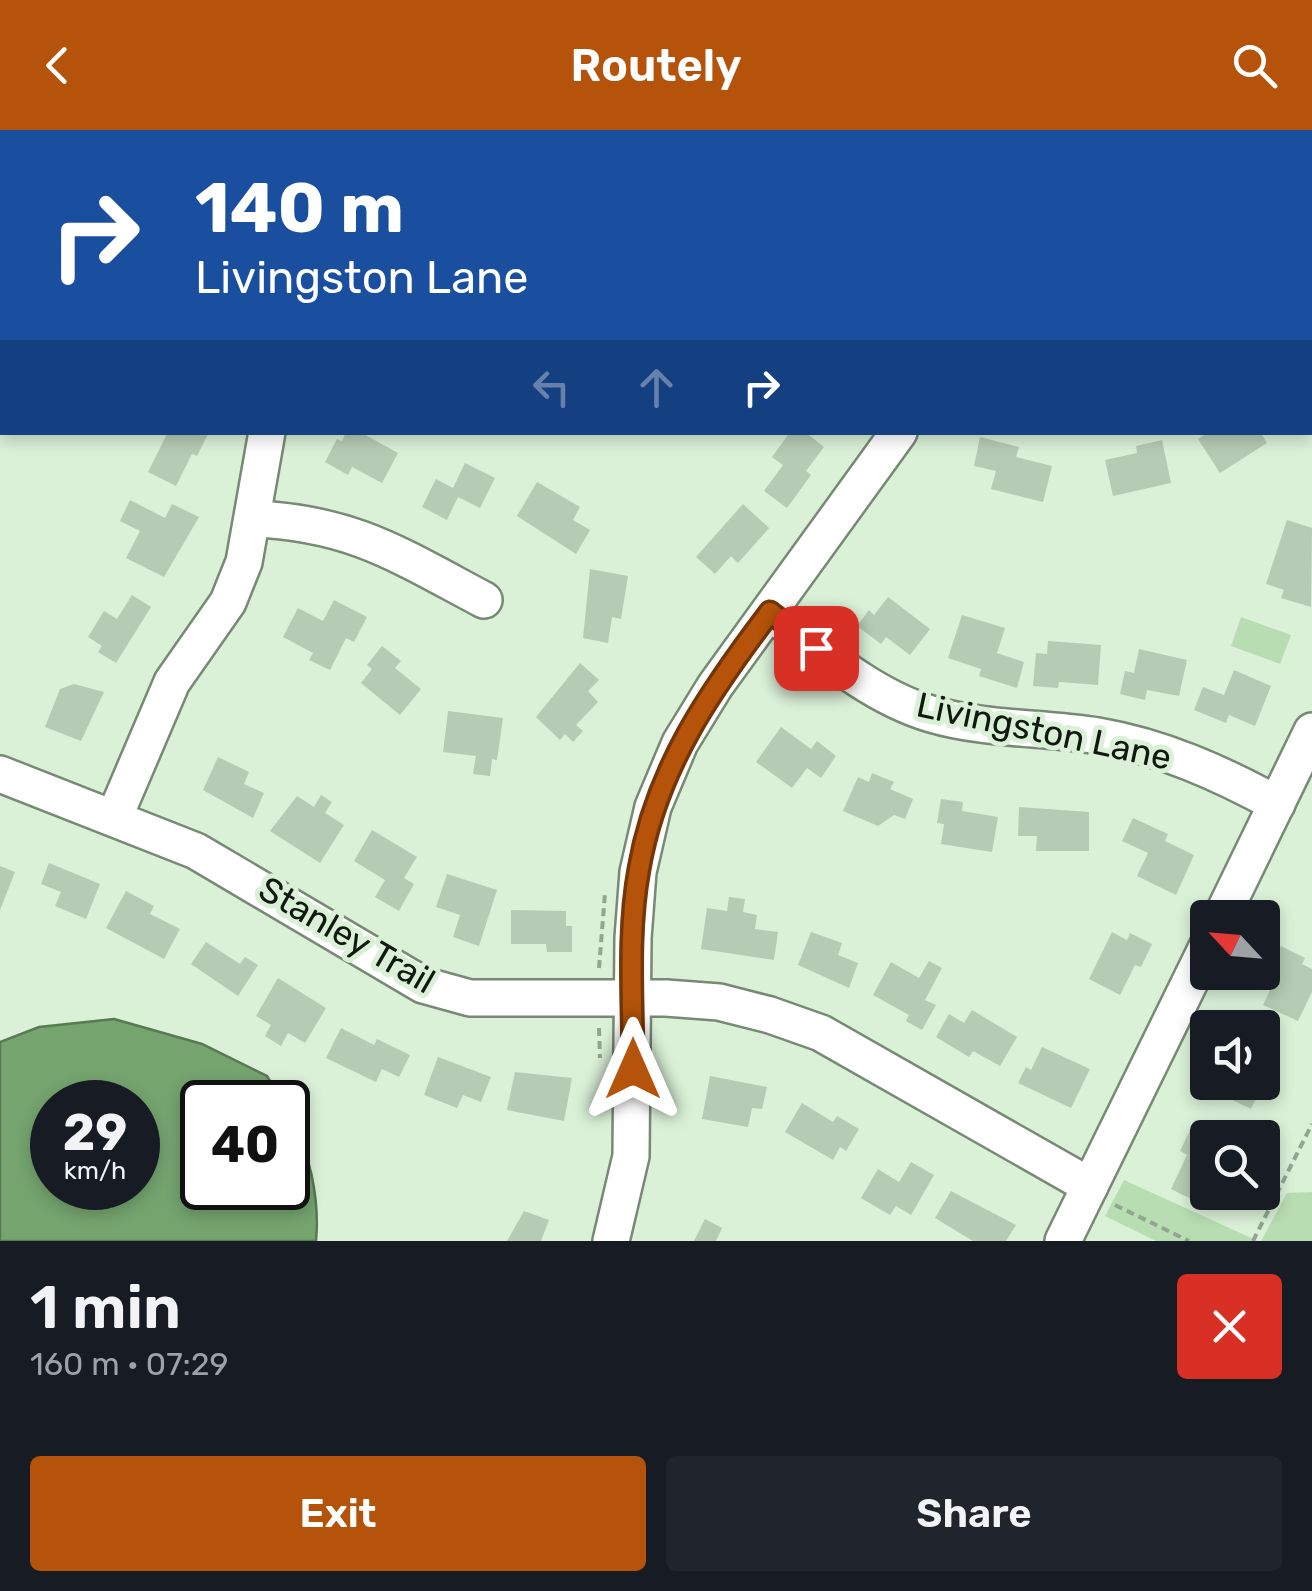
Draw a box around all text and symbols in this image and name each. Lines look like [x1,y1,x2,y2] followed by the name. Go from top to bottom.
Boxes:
[30,38,85,93] icon: back
[1227,38,1282,93] icon: search
[570,39,742,92] text: Routely
[195,167,404,250] text: 140 m
[30,170,160,300] icon: right
[195,251,528,304] text: Livingston Lane
[524,360,579,415] icon: left
[629,360,684,415] icon: ahead
[734,360,789,415] icon: right
[774,606,859,691] pin
[789,621,844,676] icon: arrive
[913,683,1175,779] street label: Livingston Lane
[252,868,442,1002] street label: Stanley Trail
[1190,900,1280,990] north arrow
[1190,900,1280,1210] map controls
[1190,1010,1280,1100] button: sound
[581,1017,685,1121] position arrow
[180,1080,310,1210] speed limit sign: 40
[63,1103,127,1163] text: 29
[1190,1120,1280,1210] button: search
[64,1156,126,1185] text: km/h
[30,1272,181,1343] text: 1 min
[1177,1274,1282,1379] button: close
[30,1345,229,1383] text: 160 m · 07:29
[30,1456,646,1571] button: Exit
[666,1456,1282,1571] button: Share

